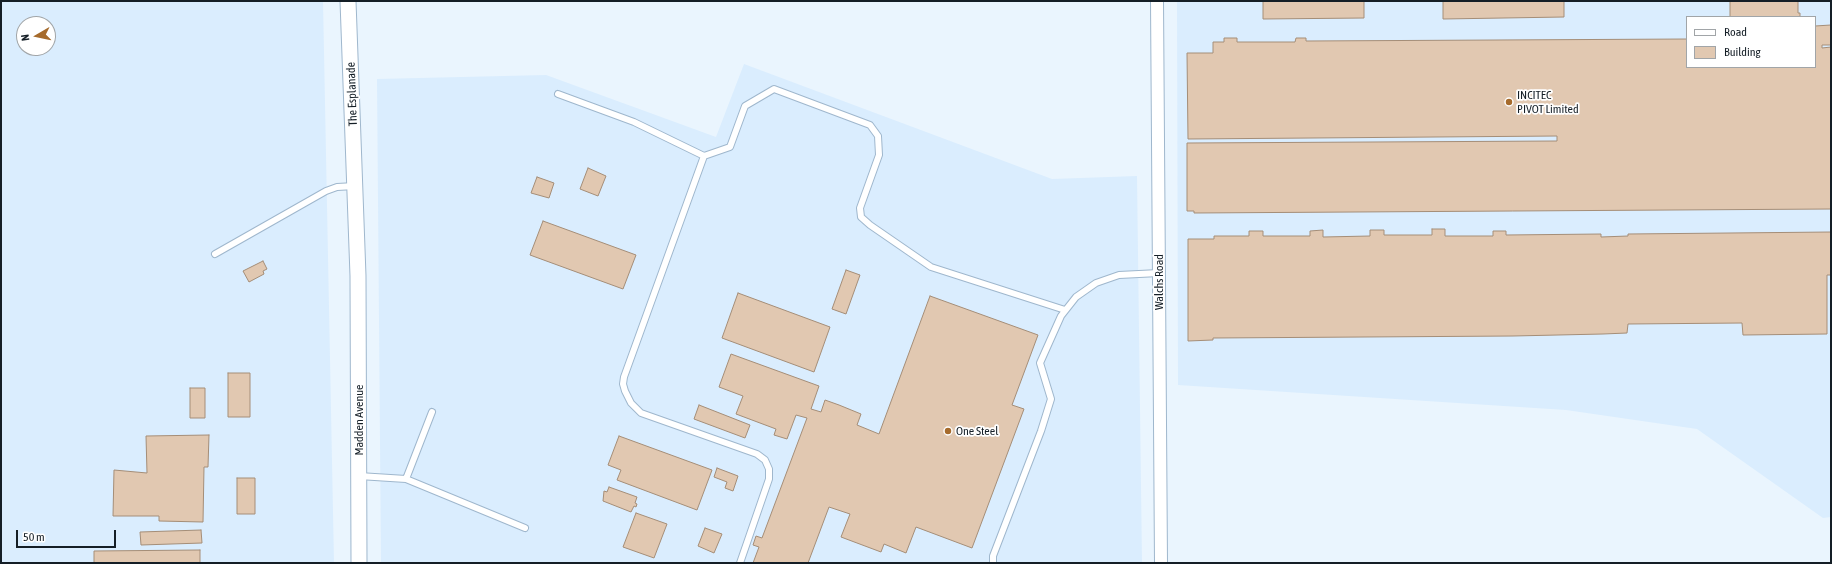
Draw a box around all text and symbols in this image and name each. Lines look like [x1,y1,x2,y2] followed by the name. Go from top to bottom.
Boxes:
[16,16,56,56] north arrow
[1686,16,1816,68] legend
[1724,25,1747,39] text: Road
[19,34,32,42] text: N
[1724,45,1761,59] text: Building
[344,62,360,126] street label: The Esplanade
[1517,88,1579,116] place label: INCITEC PIVOT Limited
[1504,97,1514,107] marker: INCITEC PIVOT Limited
[1152,254,1166,310] street label: Walchs Road
[352,384,366,456] street label: Madden Avenue
[956,424,998,438] place label: One Steel
[943,426,953,436] marker: One Steel
[18,522,118,548] scale bar
[23,530,45,544] text: 50 m

